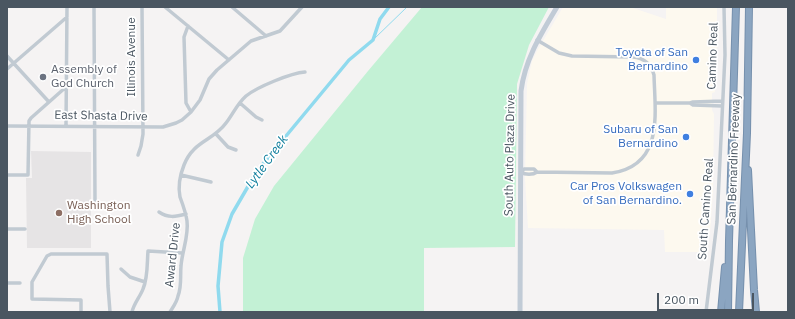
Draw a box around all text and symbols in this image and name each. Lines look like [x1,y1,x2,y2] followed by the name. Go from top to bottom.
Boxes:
[125,17,139,97] street label: Illinois Avenue
[705,22,721,90] street label: Camino Real
[616,46,688,74] place label: Toyota of San Bernardino
[691,55,701,65] marker: Toyota of San Bernardino
[51,63,117,91] place label: Assembly of God Church
[38,72,48,82] marker: Assembly of God Church
[725,93,743,225] street label: San Bernardino Freeway
[502,94,518,216] street label: South Auto Plaza Drive
[54,108,148,124] street label: East Shasta Drive
[603,123,678,151] place label: Subaru of San Bernardino
[242,132,292,192] water label: Lytle Creek
[681,132,691,142] marker: Subaru of San Bernardino
[695,158,717,260] street label: South Camino Real
[570,180,682,208] place label: Car Pros Volkswagen of San Bernardino.
[685,189,695,199] marker: Car Pros Volkswagen of San Bernardino.
[67,199,131,227] place label: Washington High School
[54,208,64,218] marker: Washington High School
[162,222,184,288] street label: Award Drive
[659,285,756,311] scale bar
[664,292,699,307] text: 200 m

